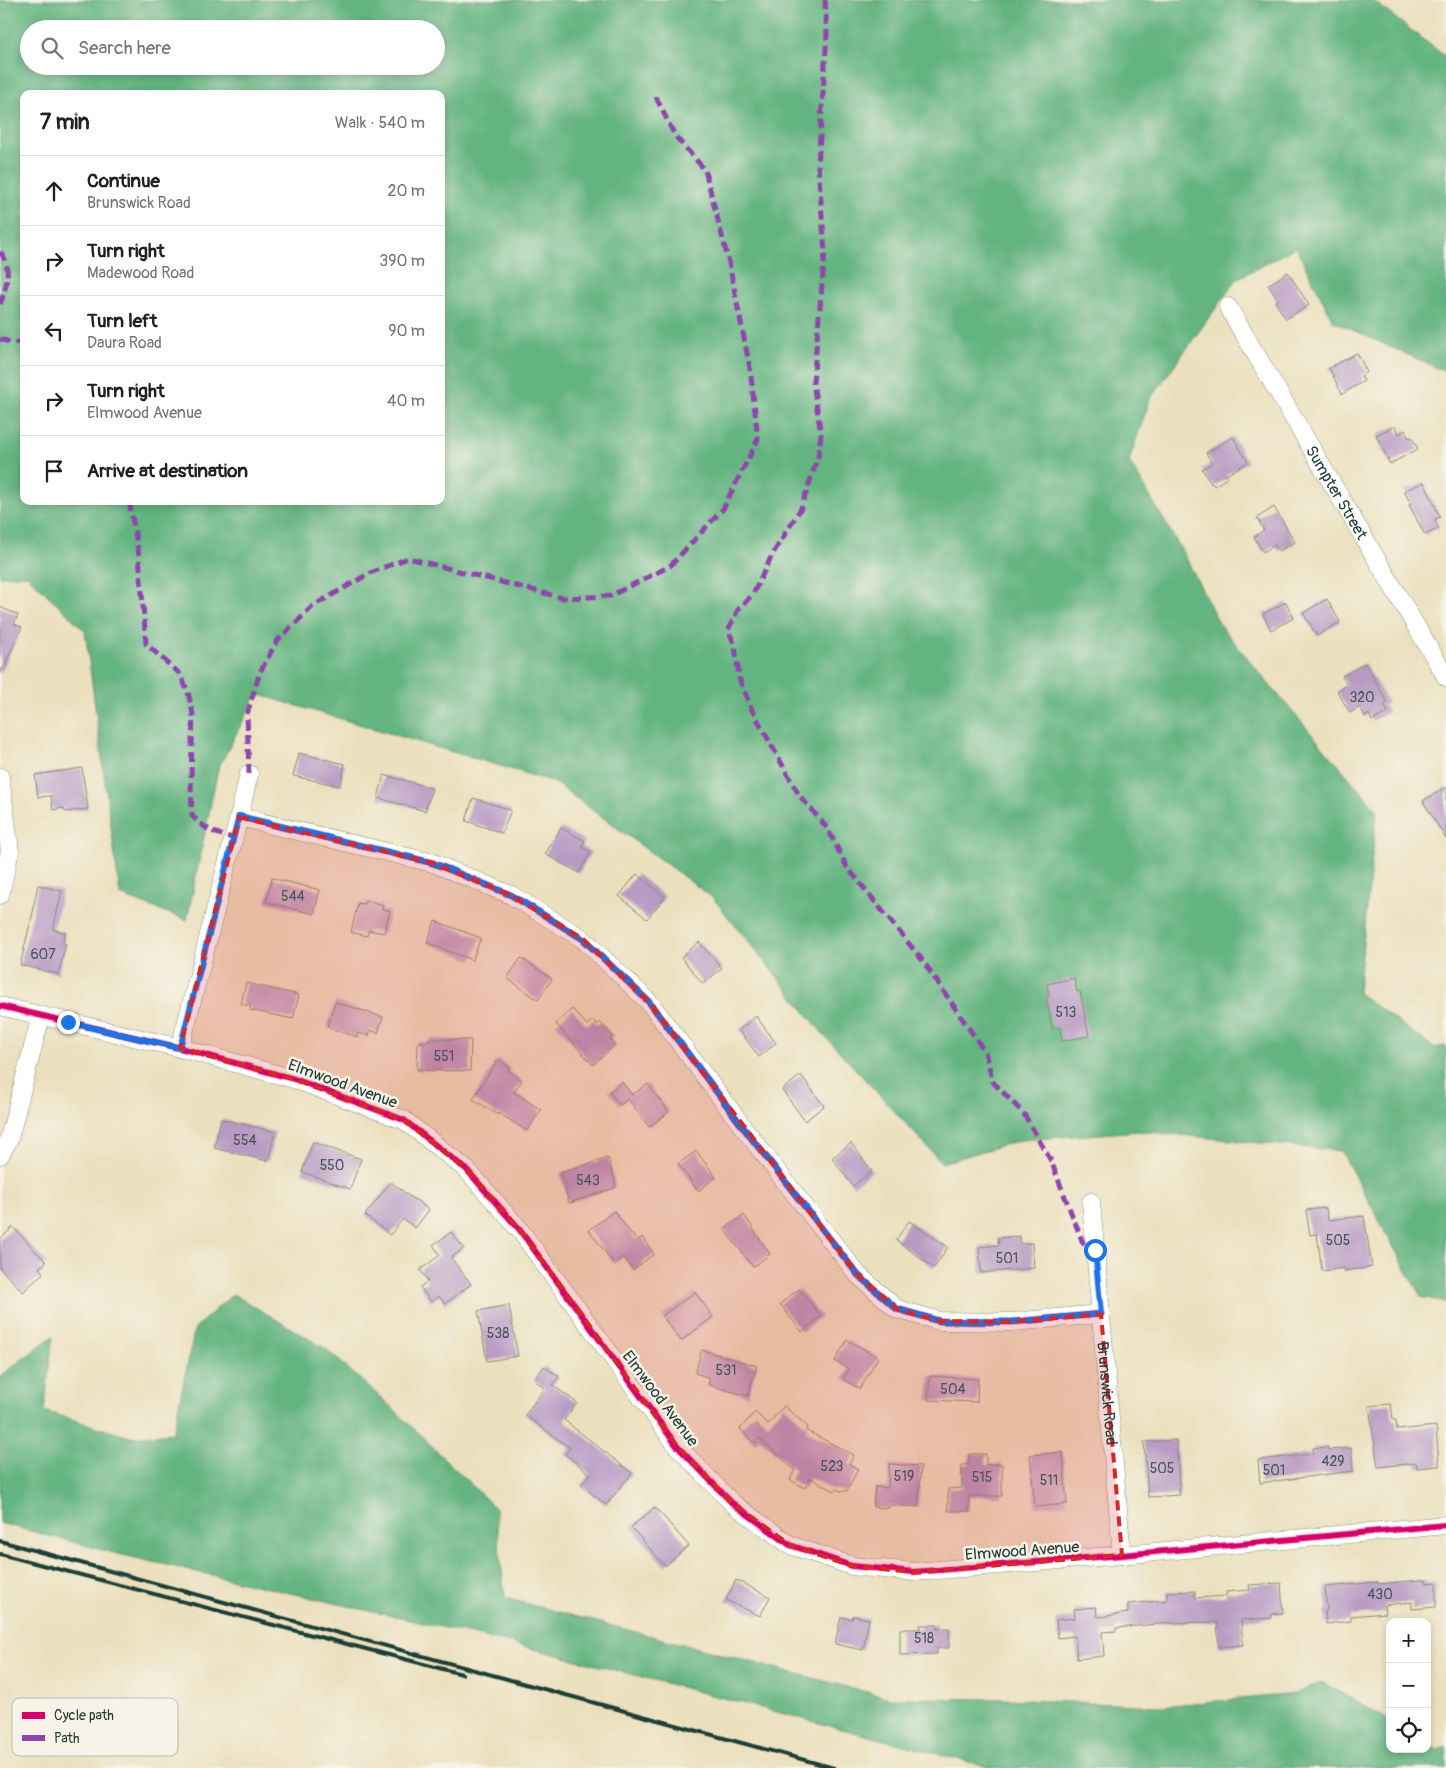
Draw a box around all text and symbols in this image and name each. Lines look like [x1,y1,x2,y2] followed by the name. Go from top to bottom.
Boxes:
[20,20,445,75] search box
[38,34,66,62] icon: search
[78,36,171,60] text: Search here
[40,109,90,136] text: 7 min
[335,113,425,133] text: Walk · 540 m
[87,169,160,193] text: Continue
[40,177,68,205] icon: ahead
[387,181,425,201] text: 20 m
[87,193,191,213] text: Brunswick Road
[87,239,165,263] text: Turn right
[40,247,68,275] icon: right
[379,251,425,271] text: 390 m
[87,263,194,283] text: Madewood Road
[87,309,157,333] text: Turn left
[40,317,68,345] icon: left
[388,321,425,341] text: 90 m
[87,333,162,353] text: Daura Road
[87,379,165,403] text: Turn right
[40,387,68,415] icon: right
[387,391,425,411] text: 40 m
[87,403,202,423] text: Elmwood Avenue
[1301,442,1372,544] street label: Sumpter Street
[40,457,68,485] icon: arrive
[87,459,248,483] text: Arrive at destination
[1349,689,1375,706] house number: 320
[281,888,305,905] house number: 544
[30,946,56,963] house number: 607
[1056,1004,1077,1021] house number: 513
[57,1011,80,1034] route end
[434,1048,454,1065] house number: 551
[285,1055,400,1113] street label: Elmwood Avenue
[233,1132,257,1149] house number: 554
[320,1157,344,1174] house number: 550
[576,1172,600,1189] house number: 543
[1326,1232,1350,1249] house number: 505
[1084,1239,1107,1262] route start
[996,1250,1018,1267] house number: 501
[487,1325,509,1342] house number: 538
[1092,1341,1121,1446] street label: Brunswick Road
[618,1347,703,1451] street label: Elmwood Avenue
[716,1362,736,1379] house number: 531
[940,1381,966,1398] house number: 504
[1321,1453,1345,1470] house number: 429
[821,1458,844,1475] house number: 523
[1150,1460,1174,1477] house number: 505
[1263,1462,1285,1479] house number: 501
[894,1468,914,1485] house number: 519
[972,1469,992,1486] house number: 515
[1040,1472,1058,1489] house number: 511
[964,1537,1080,1565] street label: Elmwood Avenue
[1367,1586,1393,1603] house number: 430
[1386,1618,1431,1753] map controls
[1386,1618,1431,1663] button: +
[914,1630,934,1647] house number: 518
[1386,1663,1431,1708] button: −
[12,1698,178,1756] legend
[54,1707,114,1724] text: Cycle path
[1386,1708,1431,1753] button: locate
[54,1730,79,1747] text: Path

